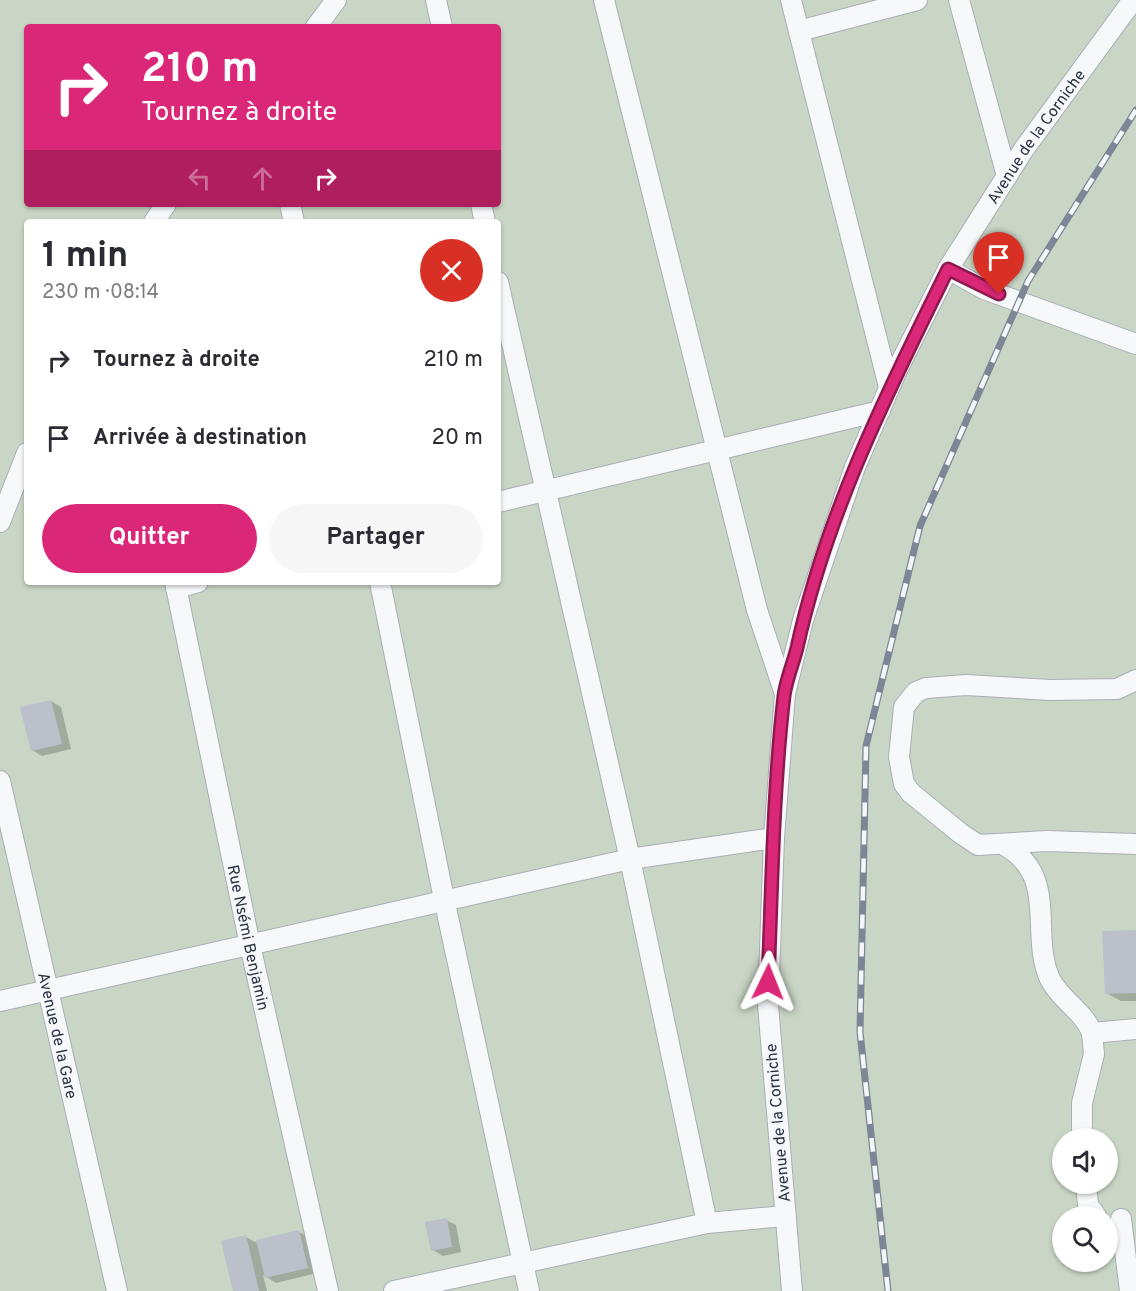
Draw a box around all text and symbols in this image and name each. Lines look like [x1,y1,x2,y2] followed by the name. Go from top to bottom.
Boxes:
[141,44,258,97] text: 210 m
[42,48,120,126] icon: right
[984,66,1091,209] street label: Avenue de la Corniche
[141,96,337,130] text: Tournez à droite
[183,162,216,195] icon: left
[246,162,279,195] icon: ahead
[309,162,342,195] icon: right
[973,232,1024,294] pin
[42,234,128,280] text: 1 min
[420,239,483,302] button: close
[982,241,1015,274] icon: arrive
[42,280,159,306] text: 230 m · 08:14
[42,344,75,377] icon: right
[93,347,260,374] text: Tournez à droite
[423,347,483,374] text: 210 m
[42,422,75,455] icon: arrive
[93,425,307,452] text: Arrivée à destination
[432,425,483,452] text: 20 m
[42,504,257,573] button: Quitter
[269,504,483,573] button: Partager
[222,863,272,1013] street label: Rue Nsémi Benjamin
[736,950,800,1014] position arrow
[32,971,81,1101] street label: Avenue de la Gare
[762,1043,796,1203] street label: Avenue de la Corniche
[1052,1128,1118,1272] map controls
[1052,1128,1118,1194] button: sound
[1052,1206,1118,1272] button: search

